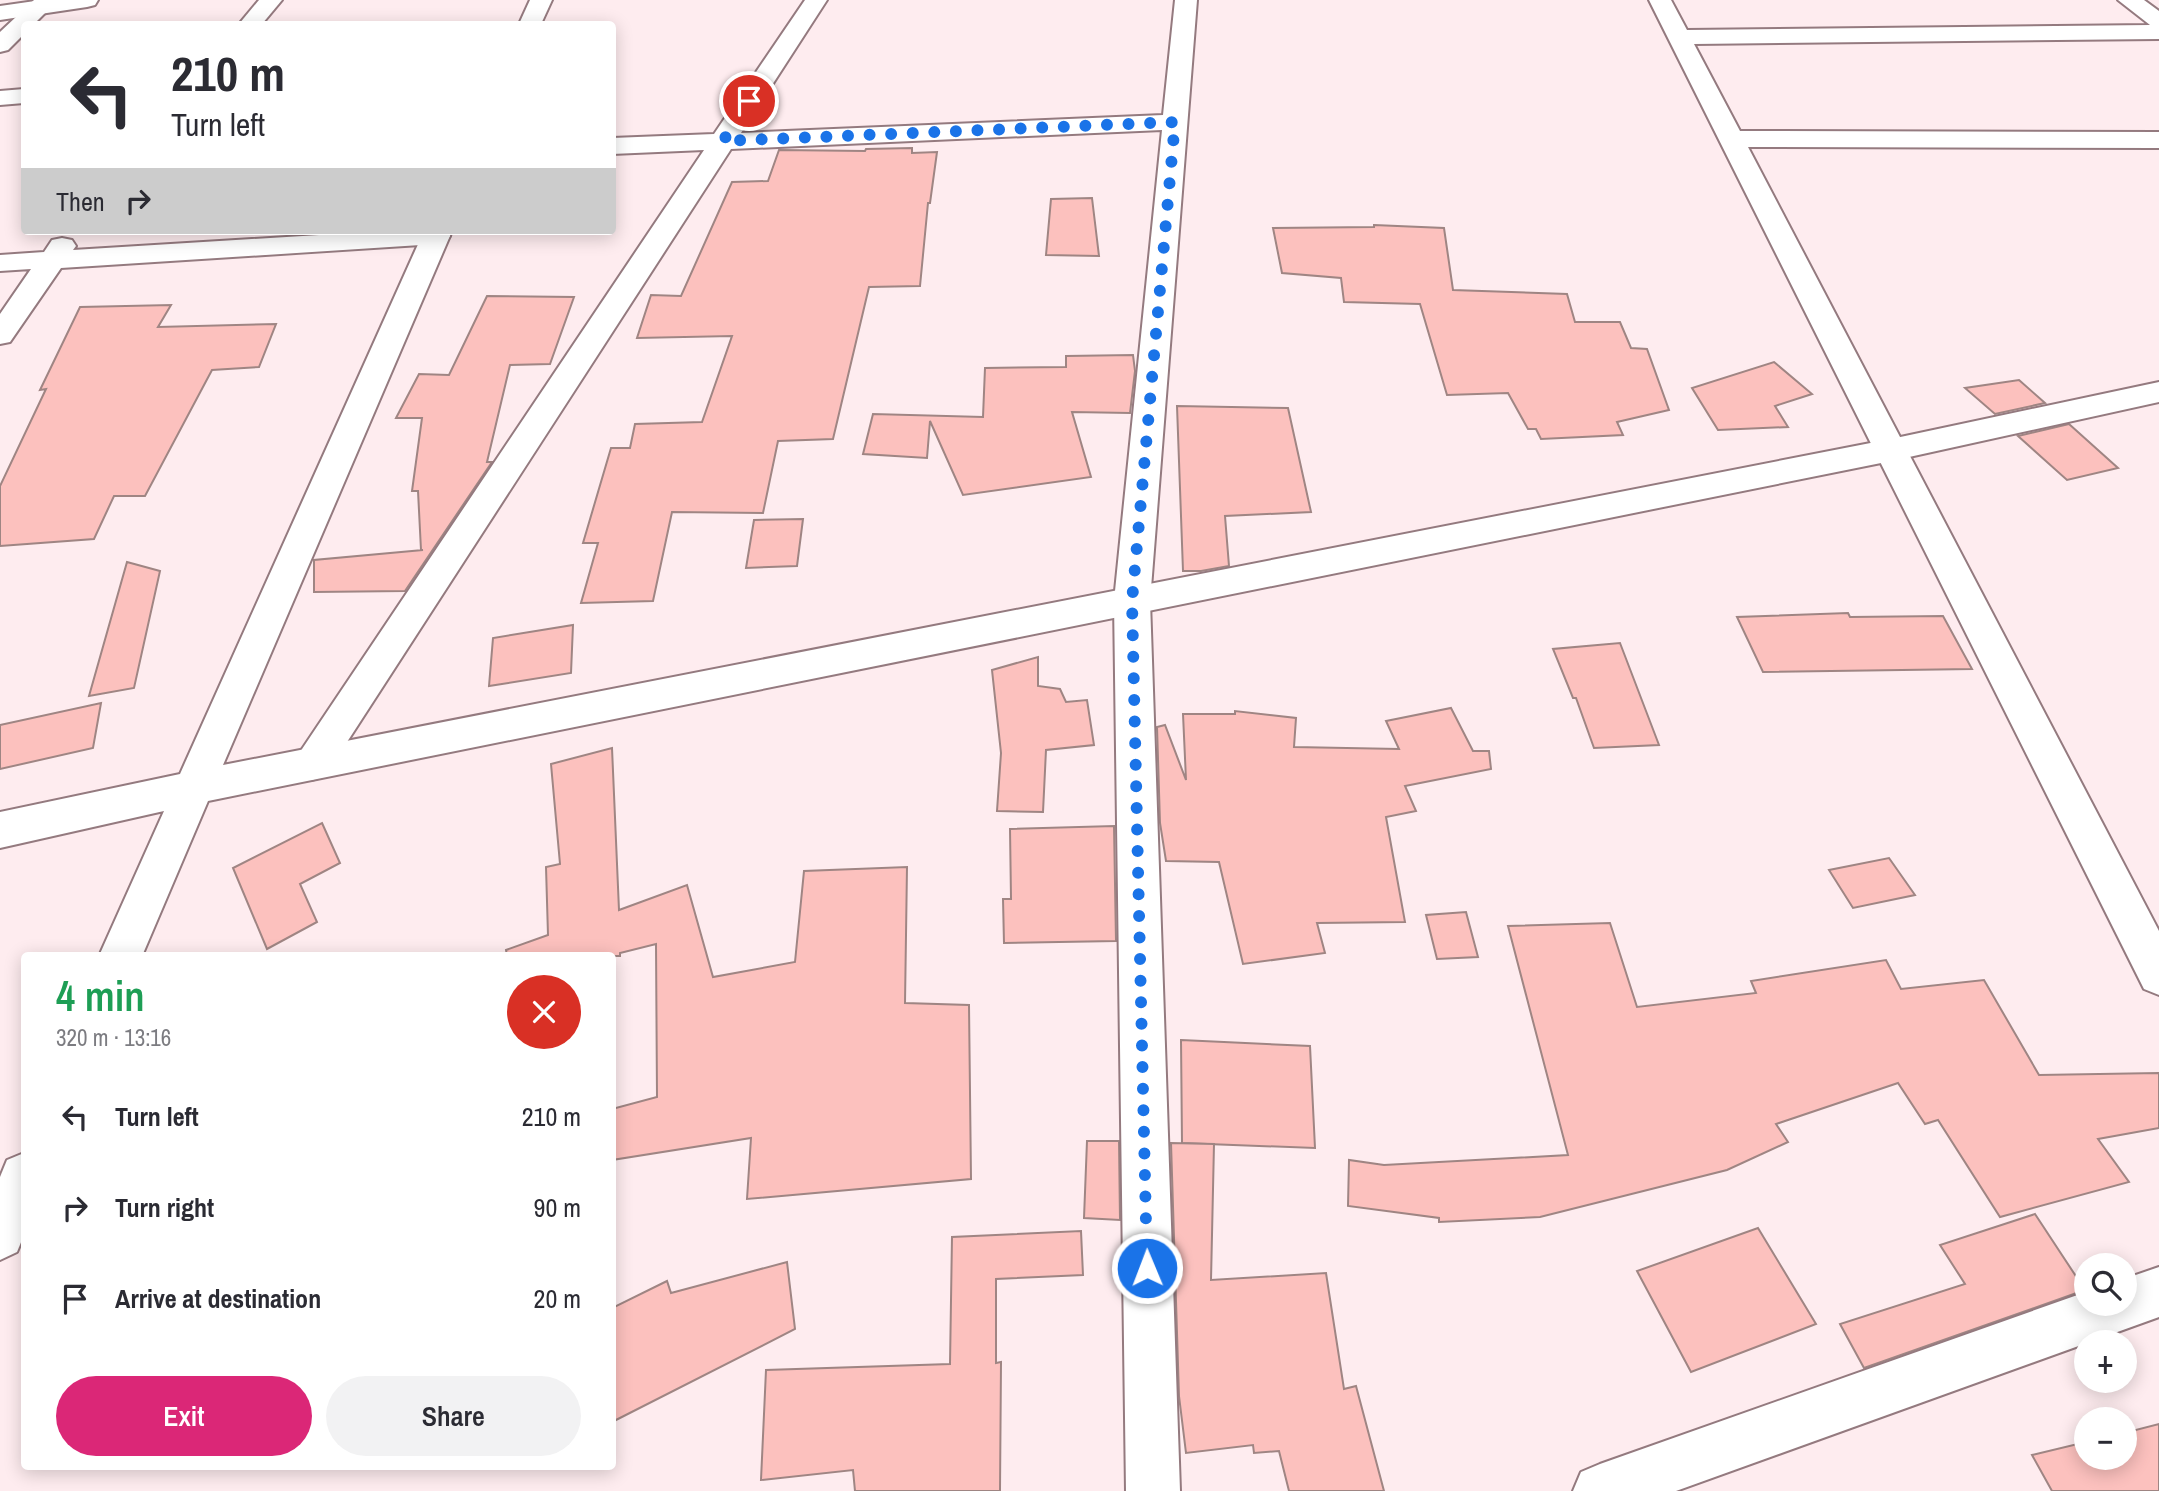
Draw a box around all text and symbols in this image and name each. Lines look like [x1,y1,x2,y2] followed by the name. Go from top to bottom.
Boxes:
[171,40,285,106] text: 210 m
[56,49,147,140] icon: left
[719,71,779,131] pin
[730,82,768,120] icon: arrive
[171,103,265,146] text: Turn left
[119,182,157,220] icon: right
[56,184,105,219] text: Then
[56,968,145,1024] text: 4 min
[507,975,581,1049] button: close
[56,1022,171,1053] text: 320 m · 13:16
[56,1098,94,1136] icon: left
[115,1099,199,1134] text: Turn left
[522,1099,581,1134] text: 210 m
[56,1189,94,1227] icon: right
[115,1190,214,1225] text: Turn right
[534,1190,581,1225] text: 90 m
[1110,1231,1184,1305] position arrow
[2074,1253,2137,1470] map controls
[2074,1253,2137,1316] button: search
[56,1280,94,1318] icon: arrive
[115,1281,321,1316] text: Arrive at destination
[534,1281,581,1316] text: 20 m
[2074,1330,2137,1393] button: +
[56,1376,312,1456] button: Exit
[326,1376,581,1456] button: Share
[2074,1407,2137,1470] button: −

